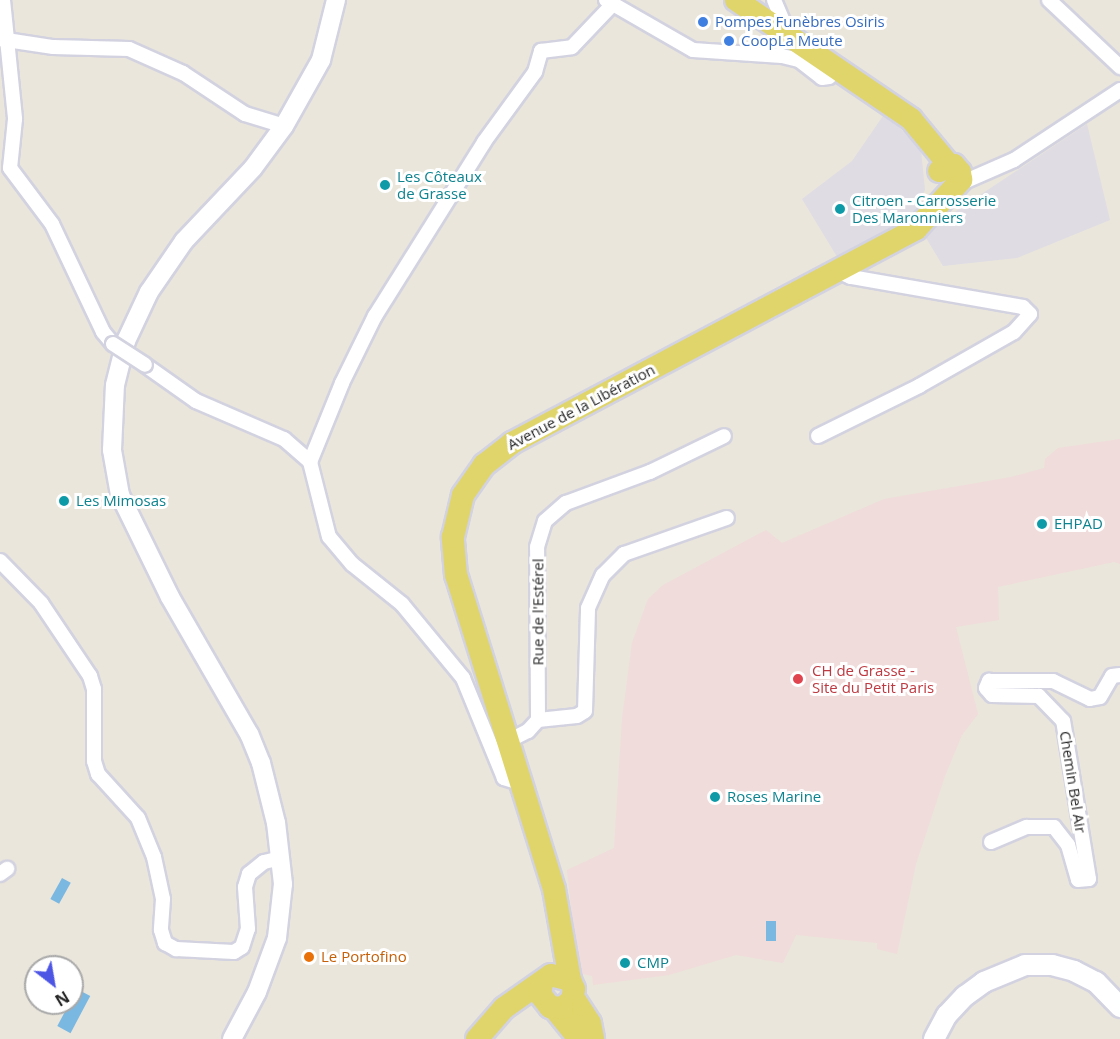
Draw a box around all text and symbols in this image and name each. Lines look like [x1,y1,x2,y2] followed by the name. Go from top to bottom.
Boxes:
[715,13,885,31] place label: Pompes Funèbres Osiris
[696,15,710,29] marker: Pompes Funèbres Osiris
[741,32,843,50] place label: CoopLa Meute
[722,34,736,48] marker: CoopLa Meute
[397,167,482,202] place label: Les Côteaux de Grasse
[378,178,392,192] marker: Les Côteaux de Grasse
[852,191,996,226] place label: Citroen - Carrosserie Des Maronniers
[833,202,847,216] marker: Citroen - Carrosserie Des Maronniers
[504,360,658,454] street label: Avenue de la Libération
[76,492,166,510] place label: Les Mimosas
[57,494,71,508] marker: Les Mimosas
[1054,515,1103,533] place label: EHPAD
[1035,517,1049,531] marker: EHPAD
[529,559,547,665] street label: Rue de l'Estérel
[812,661,934,696] place label: CH de Grasse - Site du Petit Paris
[789,670,807,688] marker: CH de Grasse - Site du Petit Paris
[1056,730,1090,834] street label: Chemin Bel Air
[727,788,821,806] place label: Roses Marine
[708,790,722,804] marker: Roses Marine
[321,948,407,966] place label: Le Portofino
[302,950,316,964] marker: Le Portofino
[637,954,669,972] place label: CMP
[24,955,84,1015] north arrow
[618,956,632,970] marker: CMP
[51,986,73,1011] text: N

